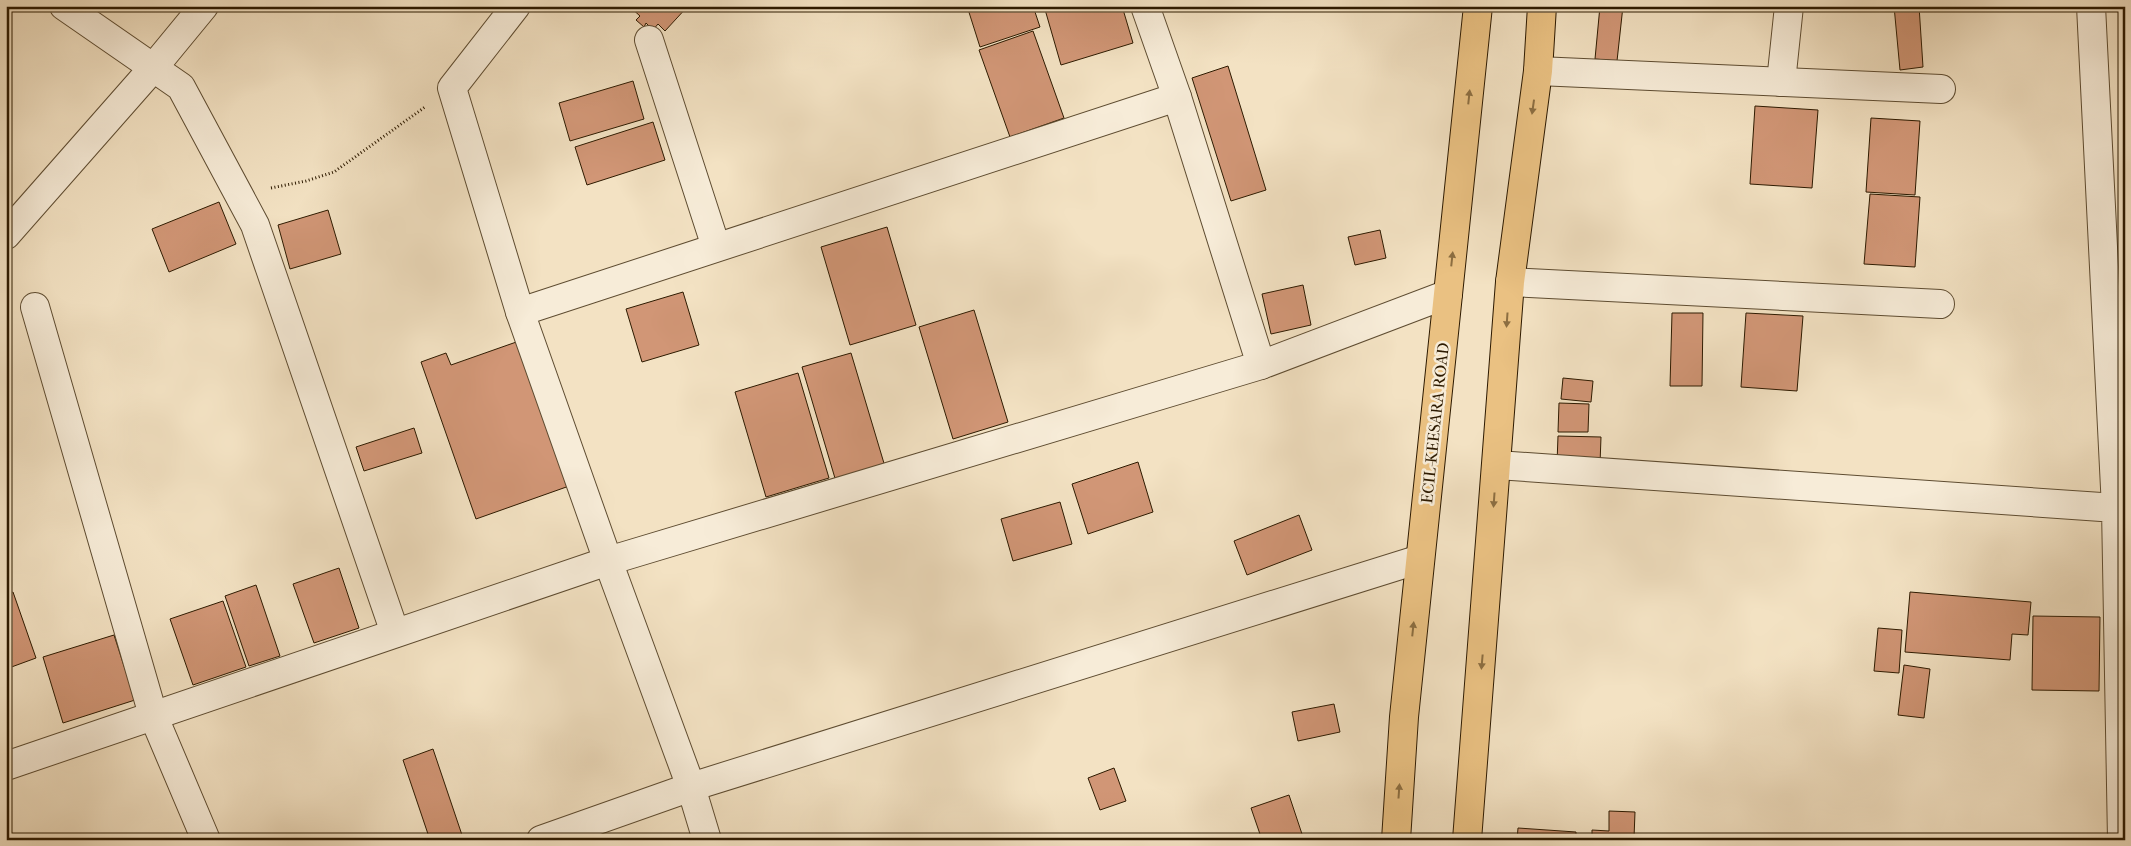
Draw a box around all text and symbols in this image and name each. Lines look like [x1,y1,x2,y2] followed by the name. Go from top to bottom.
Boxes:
[1465,89,1473,105] one-way arrow
[1529,99,1537,115] one-way arrow
[1448,250,1456,266] one-way arrow
[1503,313,1511,329] one-way arrow
[1417,342,1453,504] street label: ECIL-KEESARA ROAD
[1490,492,1498,508] one-way arrow
[1409,621,1417,637] one-way arrow
[1478,654,1486,670] one-way arrow
[1396,783,1404,799] one-way arrow

